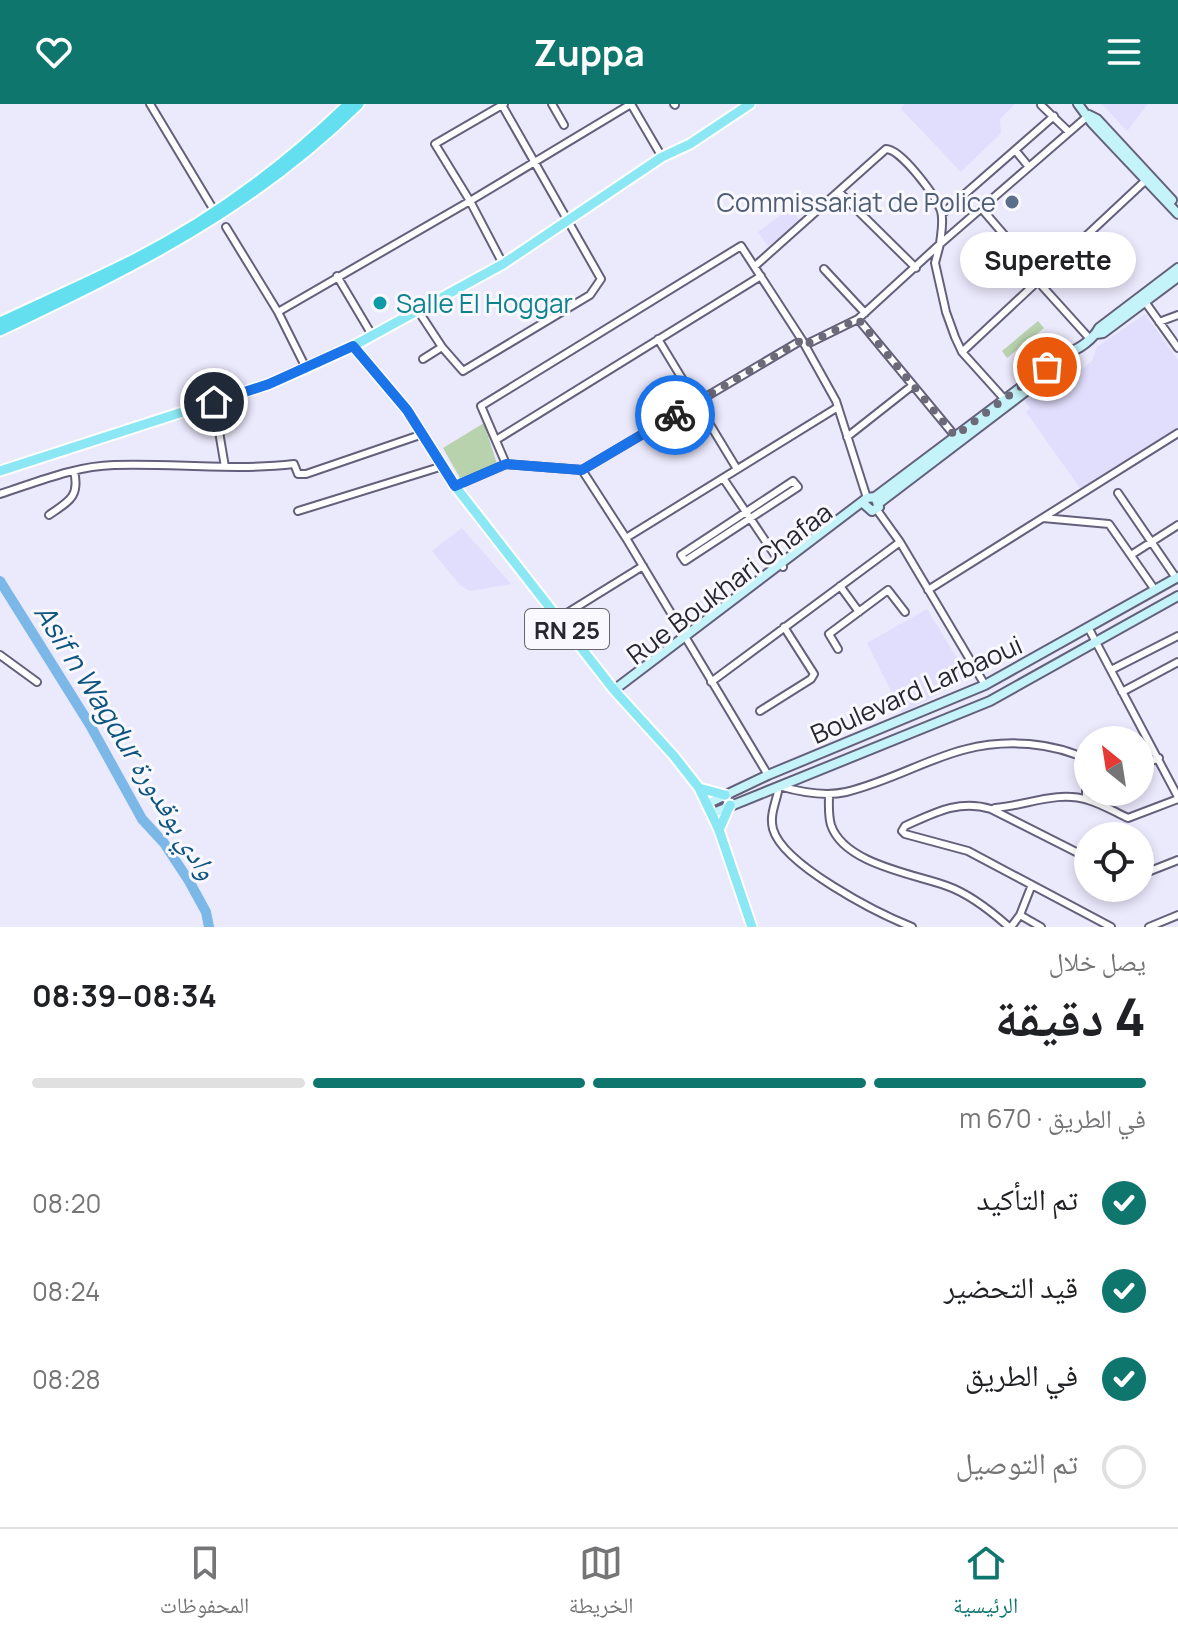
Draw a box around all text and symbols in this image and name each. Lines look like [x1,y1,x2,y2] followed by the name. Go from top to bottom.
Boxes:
[533,28,645,77] text: Zuppa
[32,30,76,74] icon: heart
[1102,30,1146,74] icon: menu
[716,184,996,220] place label: Commissariat de Police
[1003,193,1021,211] marker: Commissariat de Police
[959,231,1135,287] callout: Superette
[984,242,1112,278] text: Superette
[396,285,573,321] place label: Salle El Hoggar
[371,294,389,312] marker: Salle El Hoggar
[1013,333,1081,401] pin
[1025,345,1069,389] icon: bag
[180,368,248,436] pin
[635,375,715,455] courier
[192,380,236,424] icon: home
[653,393,697,437] icon: bike
[619,494,839,672] street label: Rue Boukhari Chafaa
[22,596,227,889] water label: Asif n Wagdur وادي بوقدورة
[525,609,609,649] road number: RN 25
[805,626,1027,752] street label: Boulevard Larbaoui
[1074,726,1154,806] north arrow
[1074,726,1154,902] map controls
[1074,822,1154,902] button: locate
[1048,943,1146,979] text: يصل خلال
[32,975,217,1016] text: 08:34–08:39
[995,981,1146,1052] text: 4 دقيقة
[959,1100,1146,1136] text: في الطريق · 670 m
[977,1178,1078,1219] text: تم التأكيد
[1102,1181,1146,1225] icon: check
[32,1185,101,1221] text: 08:20
[944,1266,1078,1307] text: قيد التحضير
[1102,1269,1146,1313] icon: check
[32,1273,100,1309] text: 08:24
[965,1354,1078,1395] text: في الطريق
[1102,1357,1146,1401] icon: check
[32,1361,101,1397] text: 08:28
[955,1442,1078,1483] text: تم التوصيل
[160,1541,249,1627] tab: المحفوظات
[569,1541,634,1627] tab: الخريطة
[953,1541,1018,1627] tab: الرئيسية

